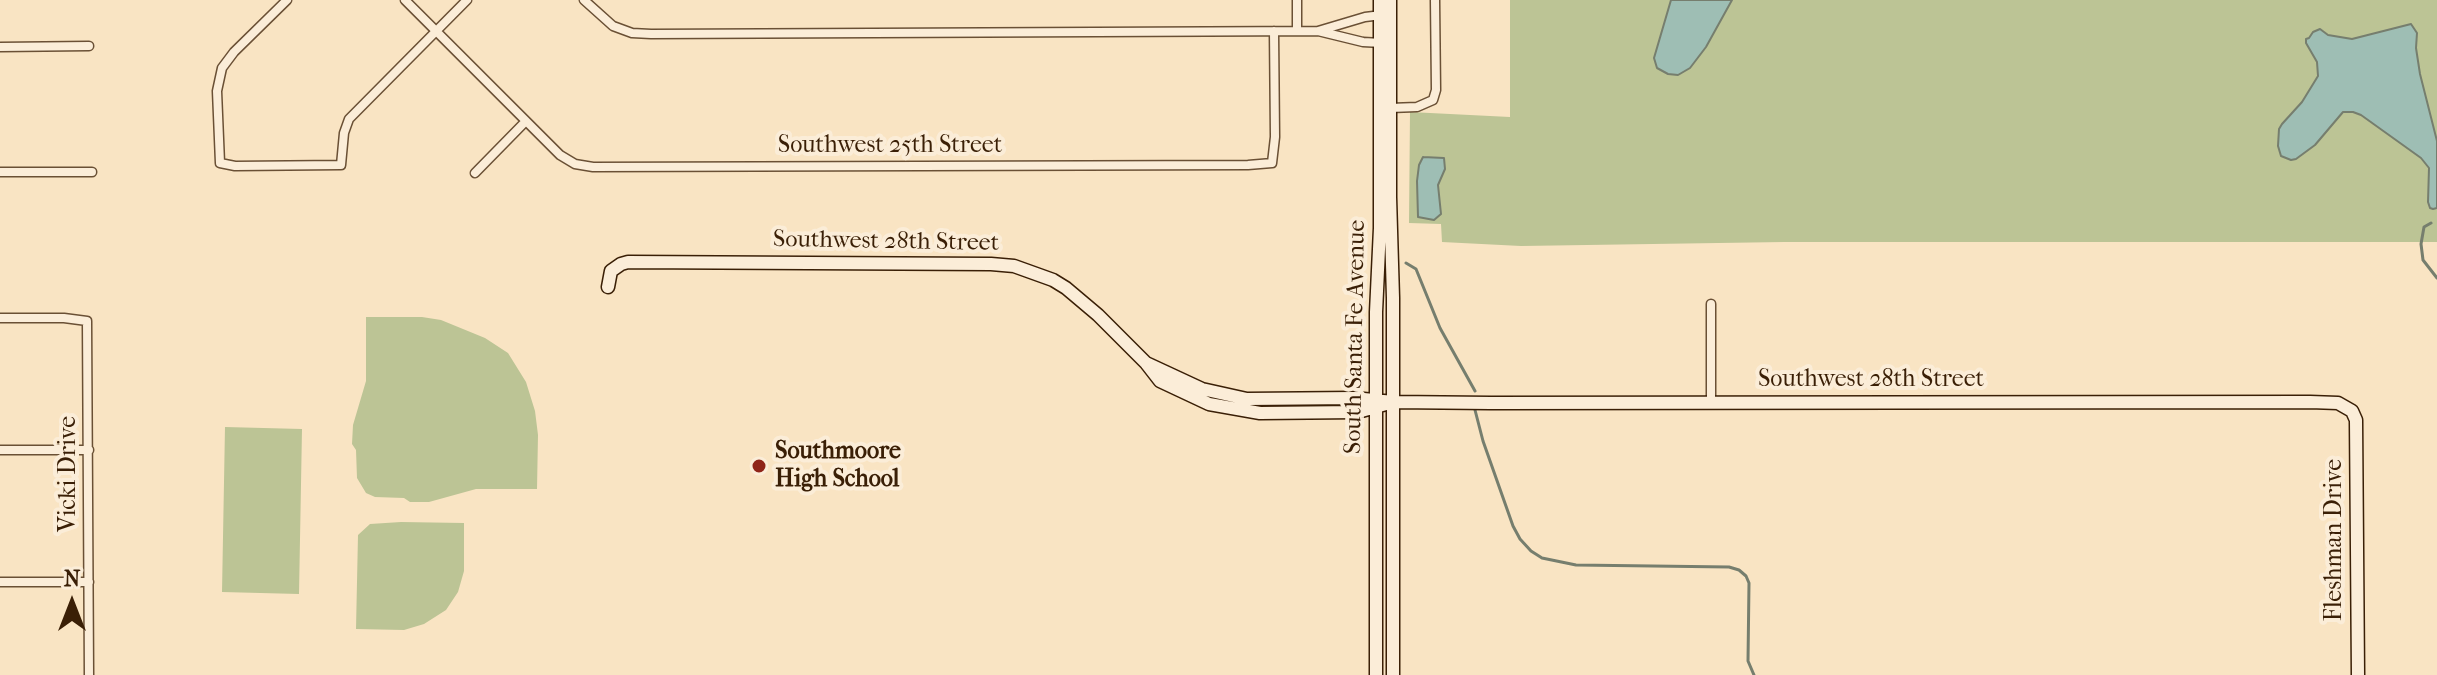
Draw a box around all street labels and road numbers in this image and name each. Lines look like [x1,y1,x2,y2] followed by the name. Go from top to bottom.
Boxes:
[778,132,1002,160] street label: Southwest 25th Street
[1340,220,1372,454] street label: South Santa Fe Avenue
[773,226,999,258] street label: Southwest 28th Street
[1758,366,1984,394] street label: Southwest 28th Street
[55,416,83,532] street label: Vicki Drive
[2321,459,2349,621] street label: Fleshman Drive

